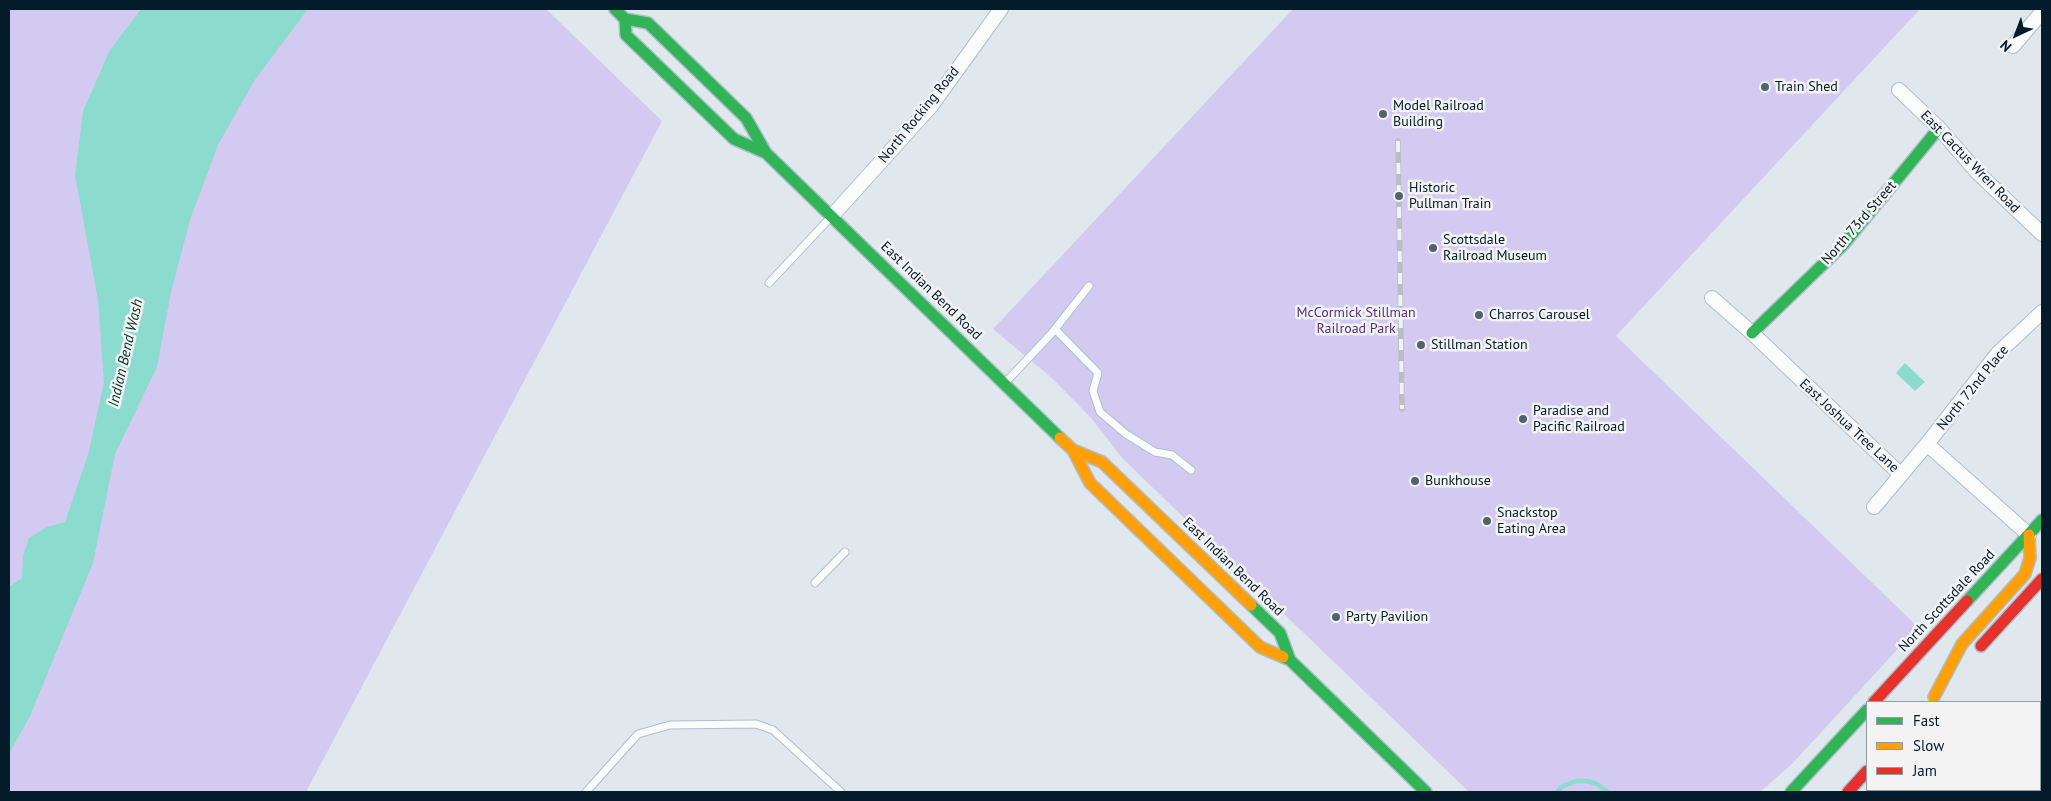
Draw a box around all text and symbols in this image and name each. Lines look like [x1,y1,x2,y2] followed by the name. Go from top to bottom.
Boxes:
[1991,10,2041,60] north arrow
[1996,36,2015,56] text: N
[875,64,963,166] street label: North Rocking Road
[1775,79,1838,95] place label: Train Shed
[1759,81,1771,93] marker: Train Shed
[1393,98,1484,130] place label: Model Railroad Building
[1917,107,2023,217] street label: East Cactus Wren Road
[1377,108,1389,120] marker: Model Railroad Building
[1818,178,1900,268] street label: North 73rd Street
[1409,180,1491,212] place label: Historic Pullman Train
[1393,190,1405,202] marker: Historic Pullman Train
[1443,232,1547,264] place label: Scottsdale Railroad Museum
[877,238,985,344] street label: East Indian Bend Road
[1427,242,1439,254] marker: Scottsdale Railroad Museum
[105,297,147,409] water label: Indian Bend Wash
[1296,305,1416,338] park label: McCormick Stillman Railroad Park
[1489,307,1590,323] place label: Charros Carousel
[1473,309,1485,321] marker: Charros Carousel
[1431,337,1528,353] place label: Stillman Station
[1415,339,1427,351] marker: Stillman Station
[1934,342,2012,434] street label: North 72nd Place
[1796,376,1902,476] street label: East Joshua Tree Lane
[1533,403,1625,436] place label: Paradise and Pacific Railroad
[1517,413,1529,425] marker: Paradise and Pacific Railroad
[1425,473,1491,489] place label: Bunkhouse
[1409,475,1421,487] marker: Bunkhouse
[1497,505,1566,538] place label: Snackstop Eating Area
[1179,514,1287,620] street label: East Indian Bend Road
[1481,515,1493,527] marker: Snackstop Eating Area
[1895,546,1999,656] street label: North Scottsdale Road
[1346,609,1428,625] place label: Party Pavilion
[1330,611,1342,623] marker: Party Pavilion
[1866,701,2041,791] legend
[1913,711,1940,730] text: Fast
[1913,736,1944,755] text: Slow
[1913,761,1937,780] text: Jam

